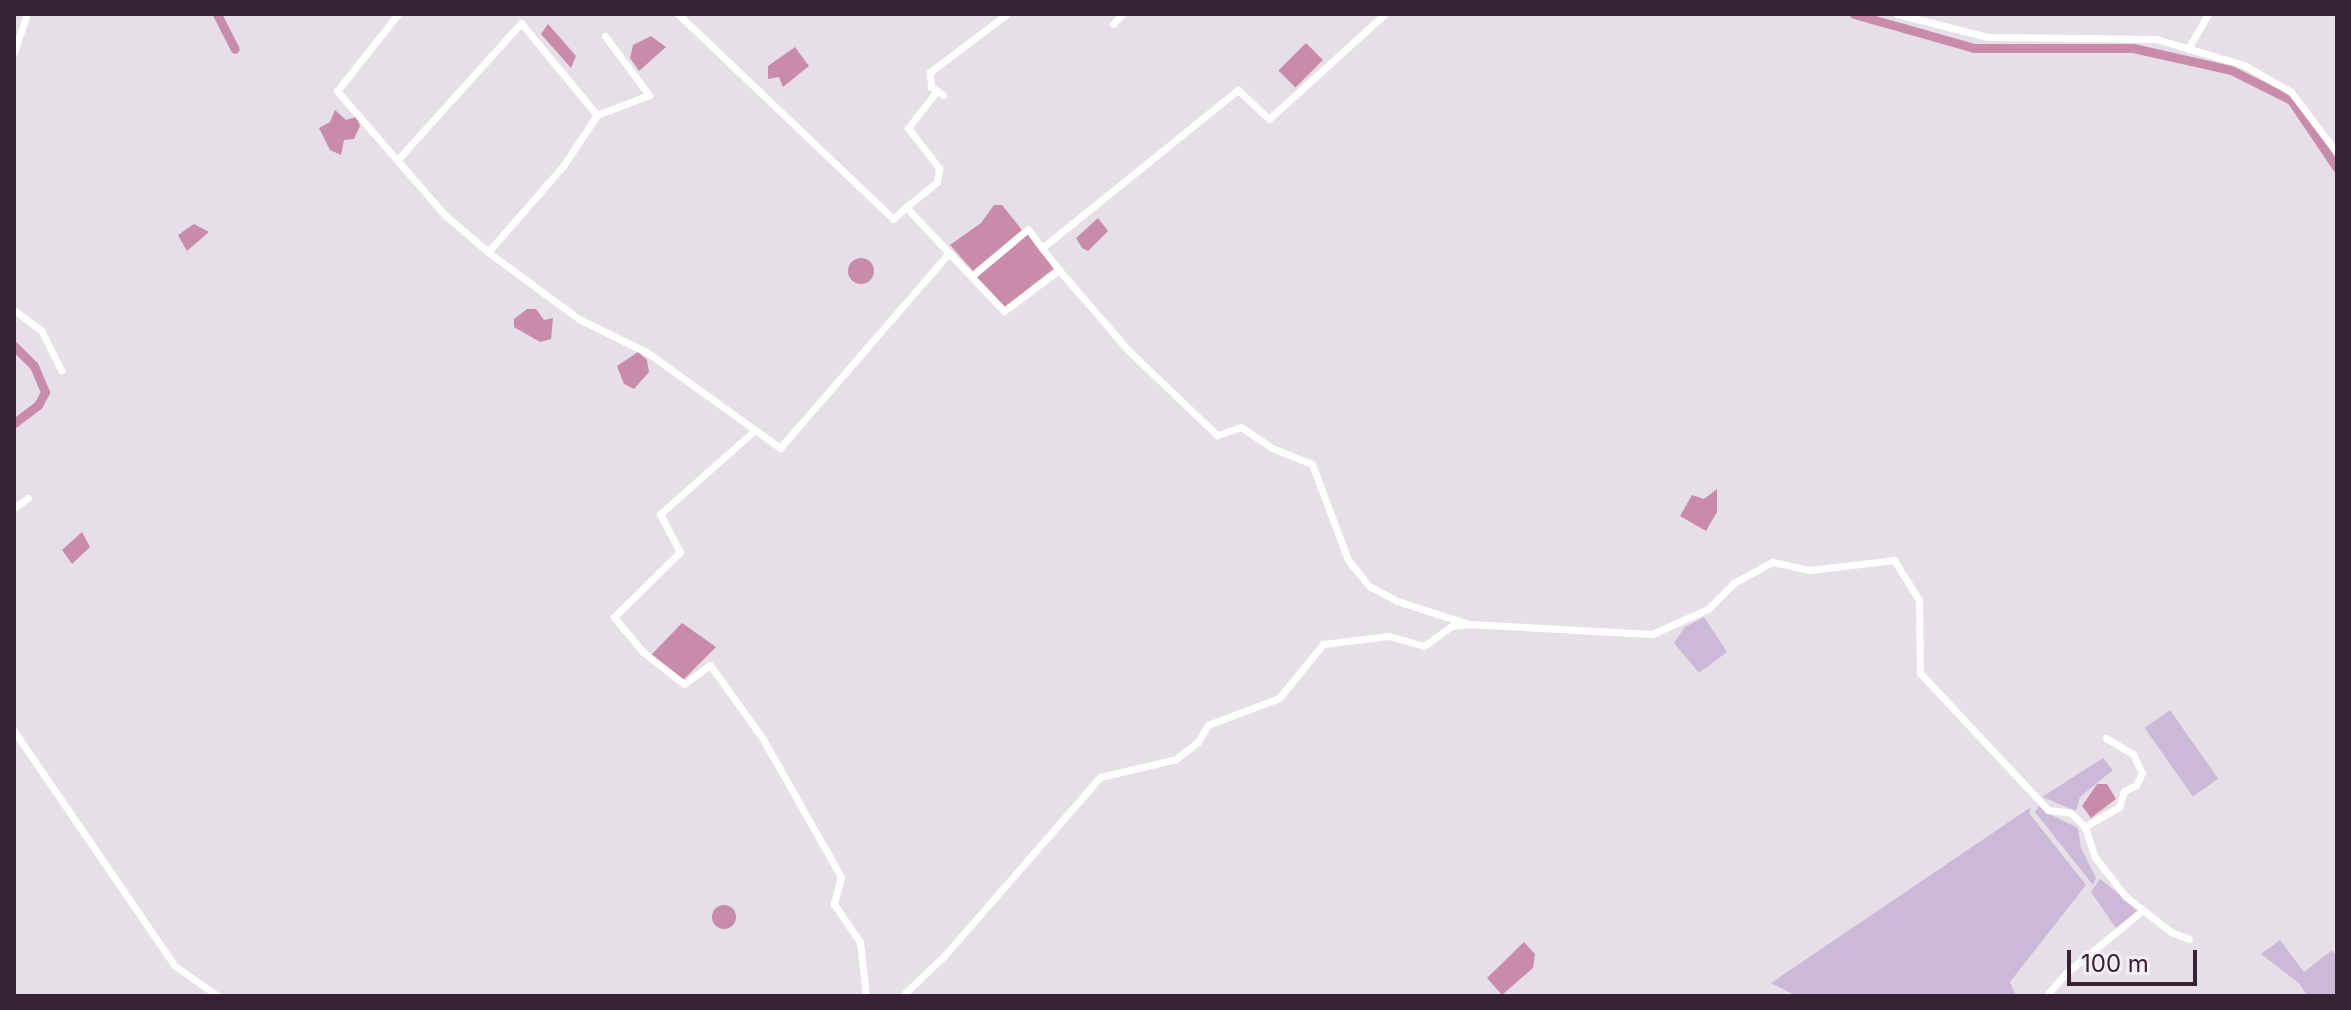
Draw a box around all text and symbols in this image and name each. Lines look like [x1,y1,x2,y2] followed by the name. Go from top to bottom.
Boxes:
[2071,934,2201,984] scale bar
[2081,949,2149,978] text: 100 m

